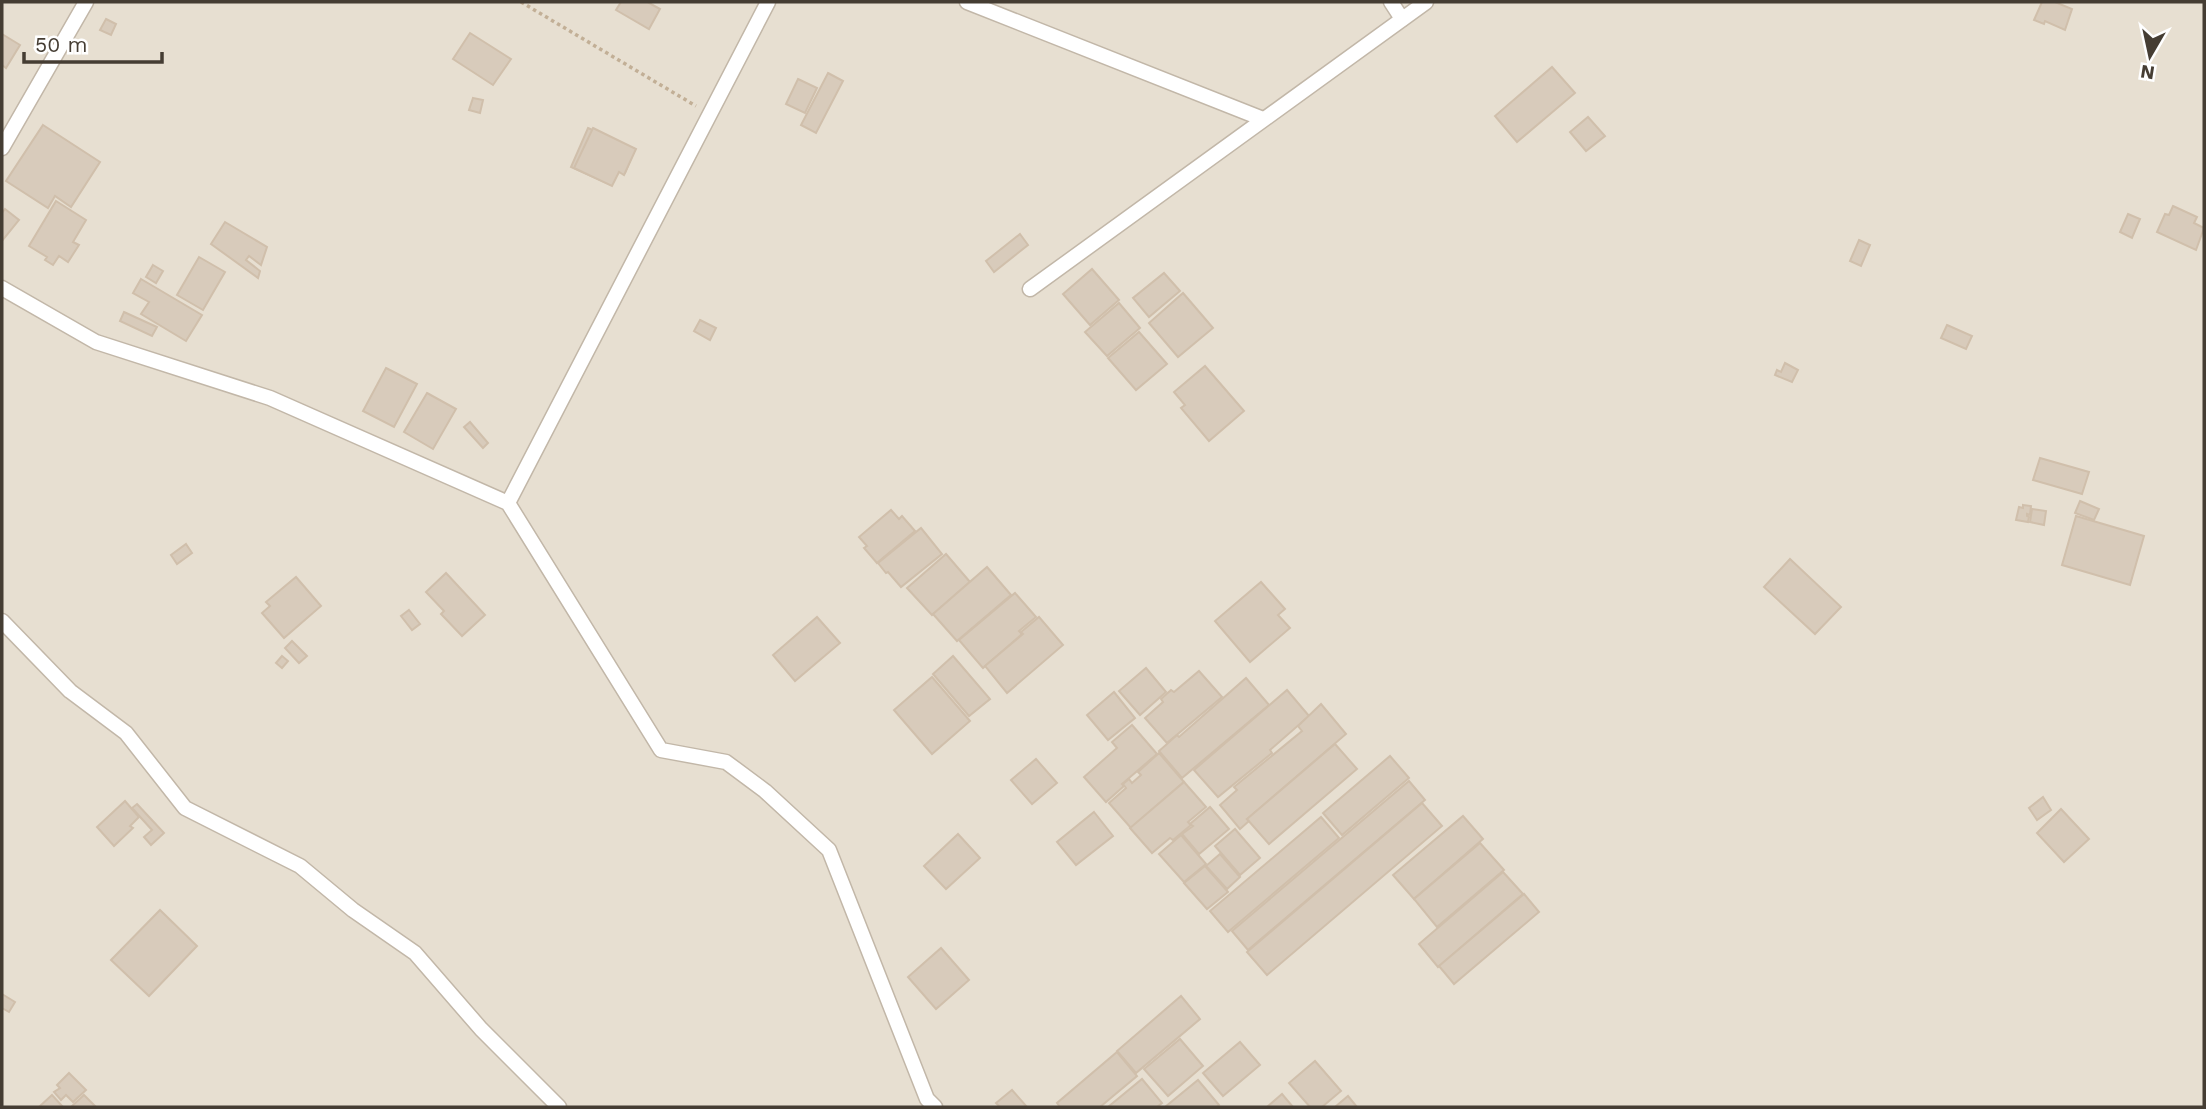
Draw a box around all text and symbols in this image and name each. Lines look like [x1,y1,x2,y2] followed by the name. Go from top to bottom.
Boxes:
[24,21,163,65] scale bar
[2115,21,2185,91] north arrow
[35,32,87,57] text: 50 m
[2139,60,2156,85] text: N

